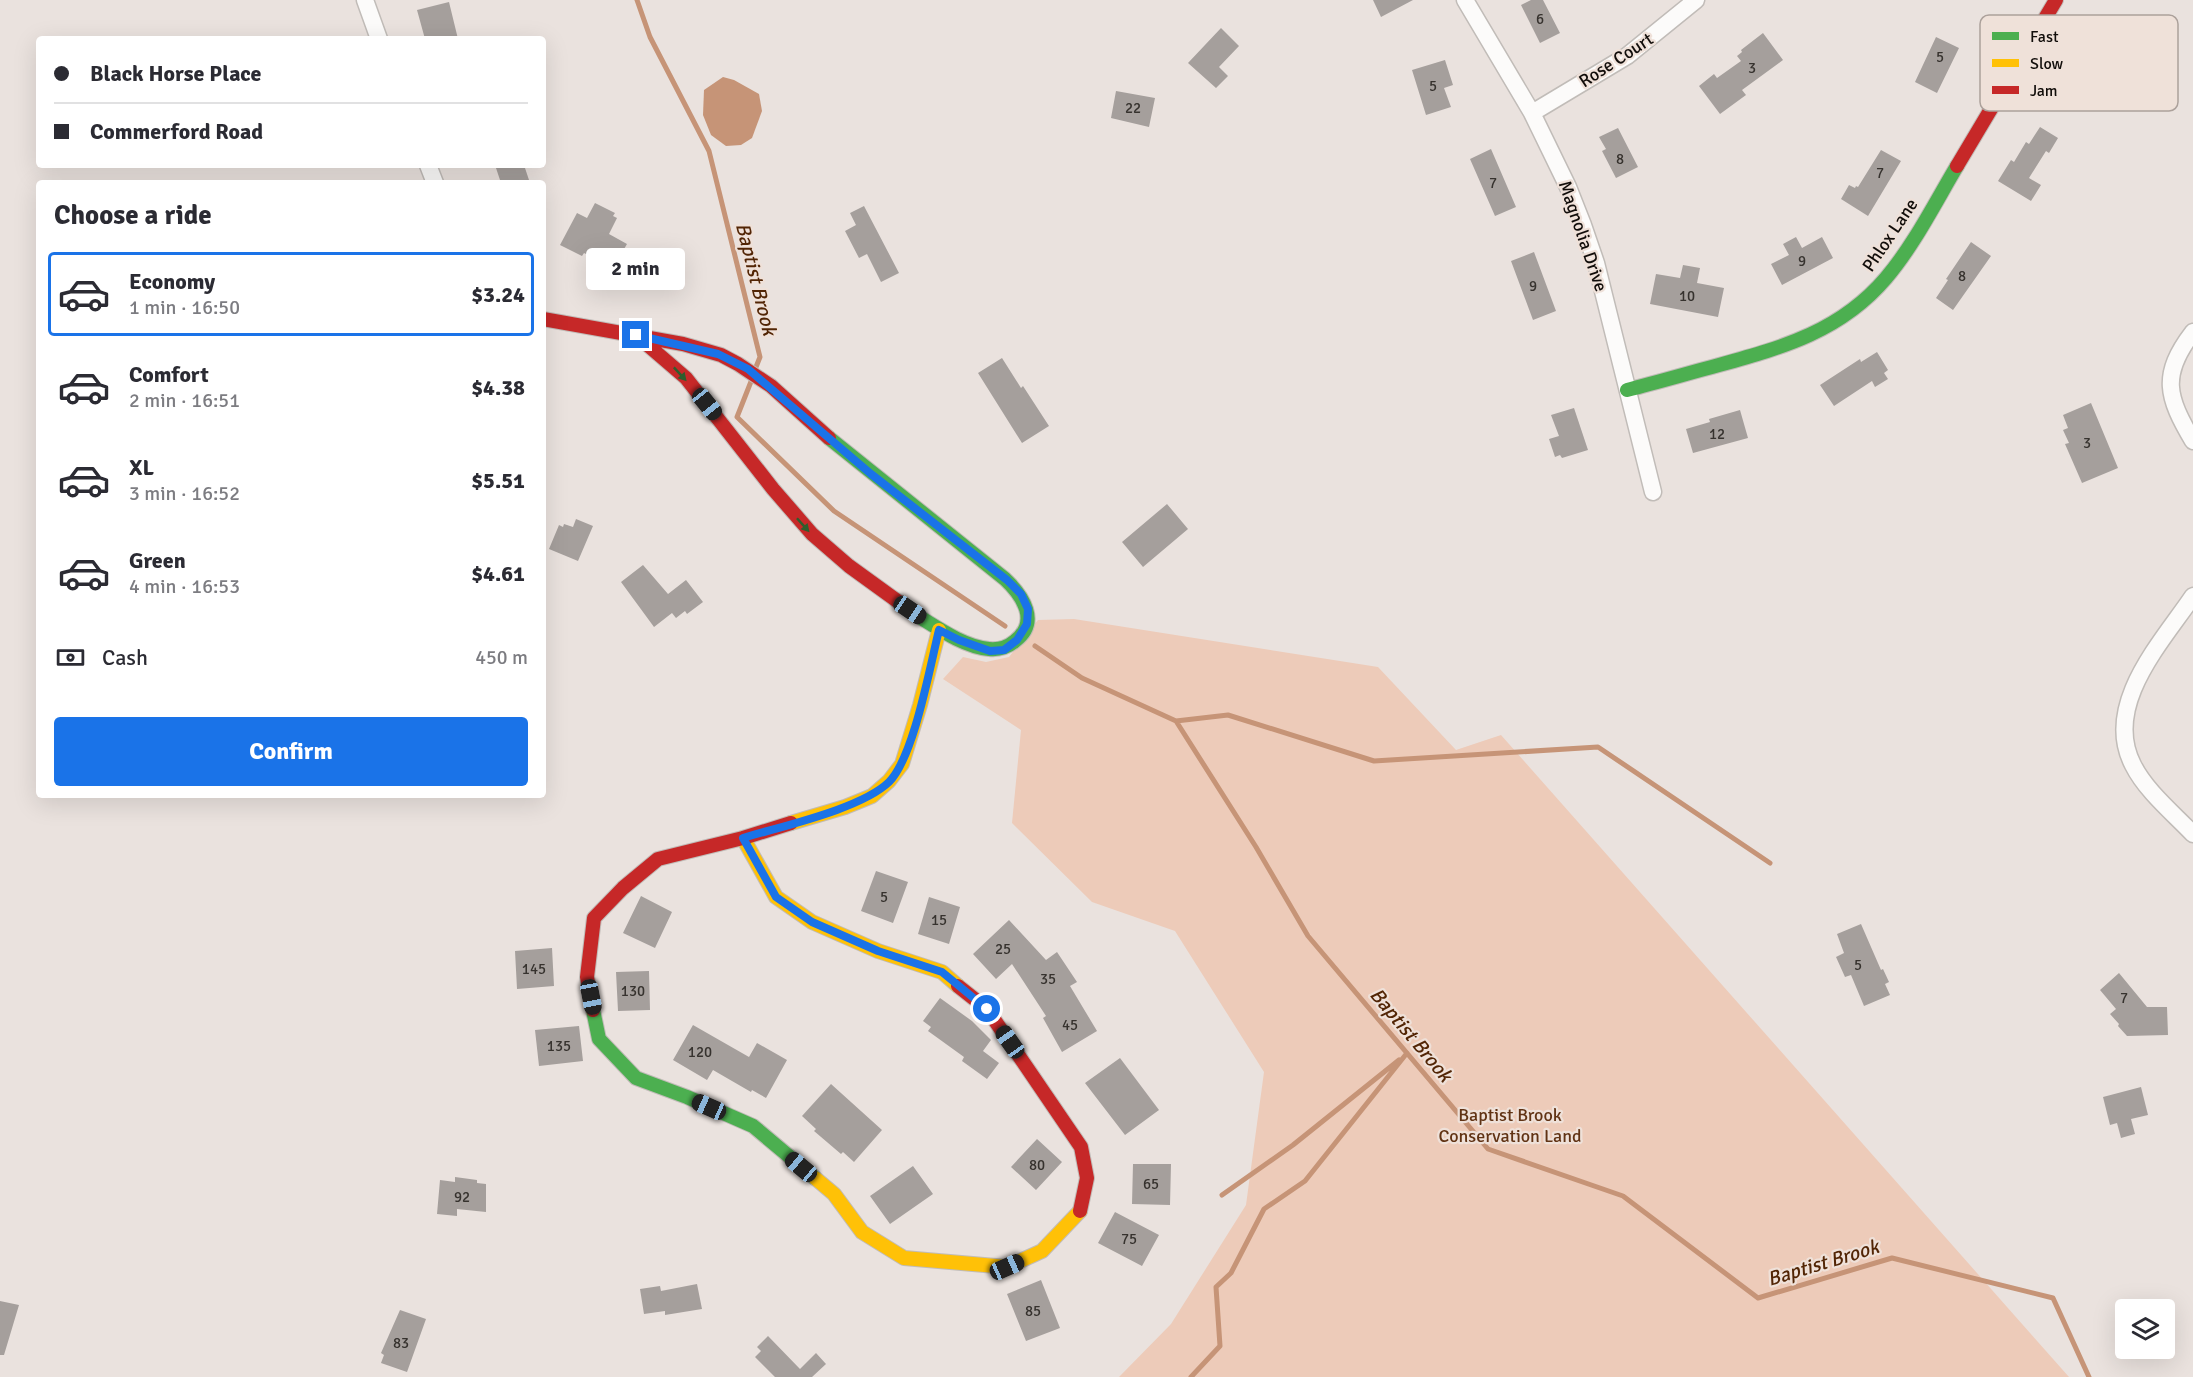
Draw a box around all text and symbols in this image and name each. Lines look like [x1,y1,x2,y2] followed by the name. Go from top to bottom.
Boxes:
[1536,10,1544,28] house number: 6
[1980,15,2178,111] legend
[2030,27,2059,47] text: Fast
[1575,28,1657,92] street label: Rose Court
[1936,48,1944,66] house number: 5
[2030,54,2064,74] text: Slow
[1748,59,1756,77] house number: 3
[90,60,262,87] text: Black Horse Place
[1429,77,1437,95] house number: 5
[2030,81,2058,101] text: Jam
[1125,99,1141,117] house number: 22
[90,118,263,145] text: Commerford Road
[1616,150,1624,168] house number: 8
[1876,164,1884,182] house number: 7
[1489,174,1497,192] house number: 7
[1554,178,1612,294] street label: Magnolia Drive
[1858,194,1922,276] street label: Phlox Lane
[54,199,212,232] text: Choose a ride
[730,220,783,340] water label: Baptist Brook
[586,248,686,290] callout: 2 min
[1798,252,1806,270] house number: 9
[611,256,660,281] text: 2 min
[57,267,111,321] icon: car
[1958,267,1966,285] house number: 8
[129,268,215,295] text: Economy
[1529,277,1537,295] house number: 9
[471,281,525,308] text: $3.24
[1679,287,1695,305] house number: 10
[129,295,240,320] text: 1 min · 16:50
[622,321,649,348] route end
[57,360,111,414] icon: car
[129,361,209,388] text: Comfort
[673,366,687,380] one-way arrow
[471,374,525,401] text: $4.38
[689,384,725,424] car
[129,388,240,413] text: 2 min · 16:51
[1709,425,1725,443] house number: 12
[2083,434,2091,452] house number: 3
[57,453,111,507] icon: car
[129,454,154,481] text: XL
[471,467,525,494] text: $5.51
[129,481,240,506] text: 3 min · 16:52
[796,517,810,532] one-way arrow
[57,546,111,600] icon: car
[129,547,186,574] text: Green
[471,560,525,587] text: $4.61
[129,574,240,599] text: 4 min · 16:53
[890,592,930,628] car
[54,641,87,674] icon: cash
[102,644,148,671] text: Cash
[475,645,528,670] text: 450 m
[54,717,528,786] button: Confirm
[880,888,888,906] house number: 5
[931,911,947,929] house number: 15
[995,940,1011,958] house number: 25
[1854,956,1862,974] house number: 5
[522,960,546,978] house number: 145
[1040,970,1056,988] house number: 35
[579,978,603,1016] car
[621,982,645,1000] house number: 130
[1364,983,1459,1089] water label: Baptist Brook
[2120,989,2128,1007] house number: 7
[973,995,1000,1022] route start
[1062,1016,1078,1034] house number: 45
[992,1022,1028,1062] car
[547,1037,571,1055] house number: 135
[688,1043,712,1061] house number: 120
[689,1091,729,1123] car
[1438,1104,1582,1147] park label: Baptist Brook Conservation Land
[781,1149,821,1185] car
[1029,1156,1045,1174] house number: 80
[1143,1175,1159,1193] house number: 65
[454,1188,470,1206] house number: 92
[1121,1230,1137,1248] house number: 75
[1764,1234,1884,1292] water label: Baptist Brook
[987,1251,1027,1283] car
[2115,1299,2175,1359] map controls
[2115,1299,2175,1359] button: layers
[1025,1302,1041,1320] house number: 85
[393,1334,409,1352] house number: 83

